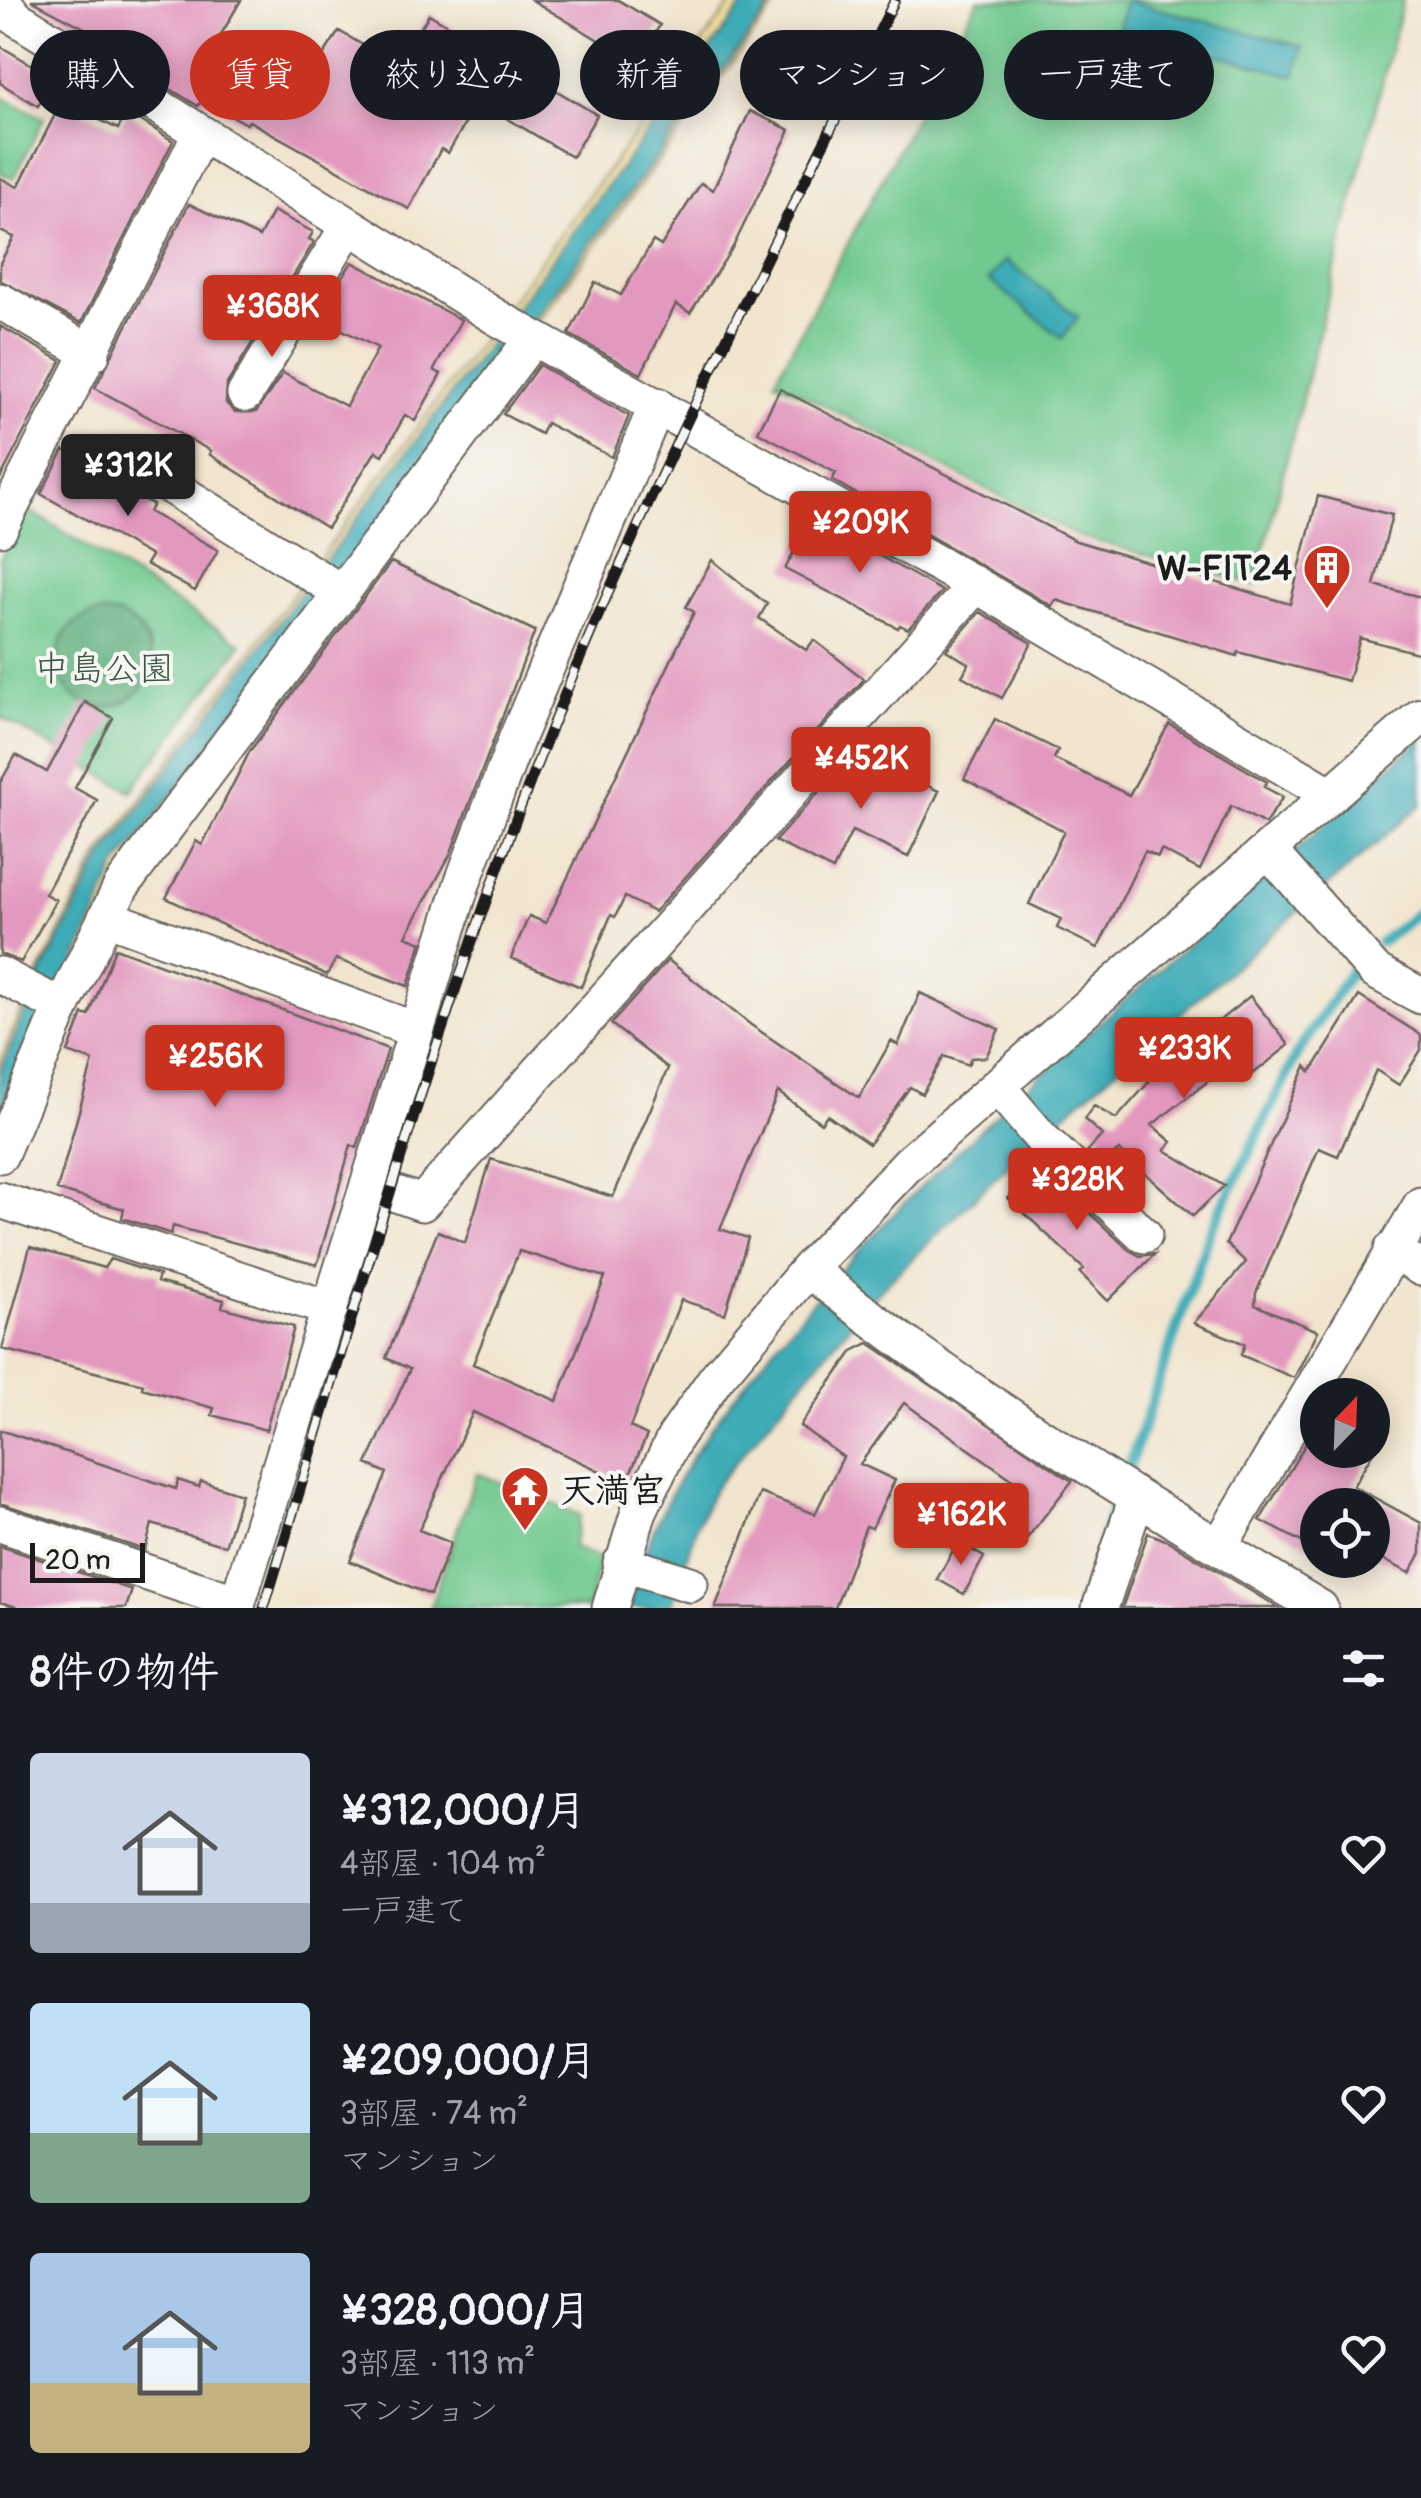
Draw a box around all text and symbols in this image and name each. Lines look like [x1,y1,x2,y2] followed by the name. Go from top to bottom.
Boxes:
[30,30,170,120] chip: 購入
[190,30,330,120] chip: 賃貸
[350,30,560,120] chip: 絞り込み
[580,30,720,120] chip: 新着
[740,30,984,120] chip: マンション
[1004,30,1214,120] chip: 一戸建て
[202,275,342,360] pin: ¥368K
[225,287,319,327] text: ¥368K
[58,434,198,519] pin: ¥312K
[83,446,173,486] text: ¥312K
[790,491,930,576] pin: ¥209K
[811,503,909,543] text: ¥209K
[1301,542,1353,610] building icon: W-FIT24
[1157,547,1293,591] place label: W-FIT24
[34,647,174,691] park label: 中島公園
[791,727,931,812] pin: ¥452K
[813,739,909,779] text: ¥452K
[1114,1017,1254,1102] pin: ¥233K
[145,1025,285,1110] pin: ¥256K
[1137,1029,1231,1069] text: ¥233K
[167,1037,263,1077] text: ¥256K
[1007,1148,1147,1233] pin: ¥328K
[1030,1160,1124,1200] text: ¥328K
[1300,1378,1390,1468] north arrow
[1300,1378,1390,1578] map controls
[499,1464,551,1532] temple icon: 天満宮
[560,1469,665,1513] place label: 天満宮
[891,1483,1031,1568] pin: ¥162K
[1300,1488,1390,1578] button: locate
[916,1495,1006,1535] text: ¥162K
[30,1538,145,1582] scale bar
[45,1543,111,1578] text: 20 m
[1336,1641,1391,1696] icon: filters
[30,1647,219,1699] text: 8件の物件
[340,1785,586,1837] text: ¥312,000/月
[110,1793,230,1913] icon: home
[1336,1826,1391,1881] icon: heart
[340,1844,546,1884] text: 4部屋 · 104 m²
[340,1891,468,1931] text: 一戸建て
[340,2035,597,2087] text: ¥209,000/月
[110,2043,230,2163] icon: home
[1336,2076,1391,2131] icon: heart
[340,2094,528,2134] text: 3部屋 · 74 m²
[340,2141,499,2181] text: マンション
[340,2285,591,2337] text: ¥328,000/月
[110,2293,230,2413] icon: home
[1336,2326,1391,2381] icon: heart
[340,2344,535,2384] text: 3部屋 · 113 m²
[340,2391,499,2431] text: マンション

